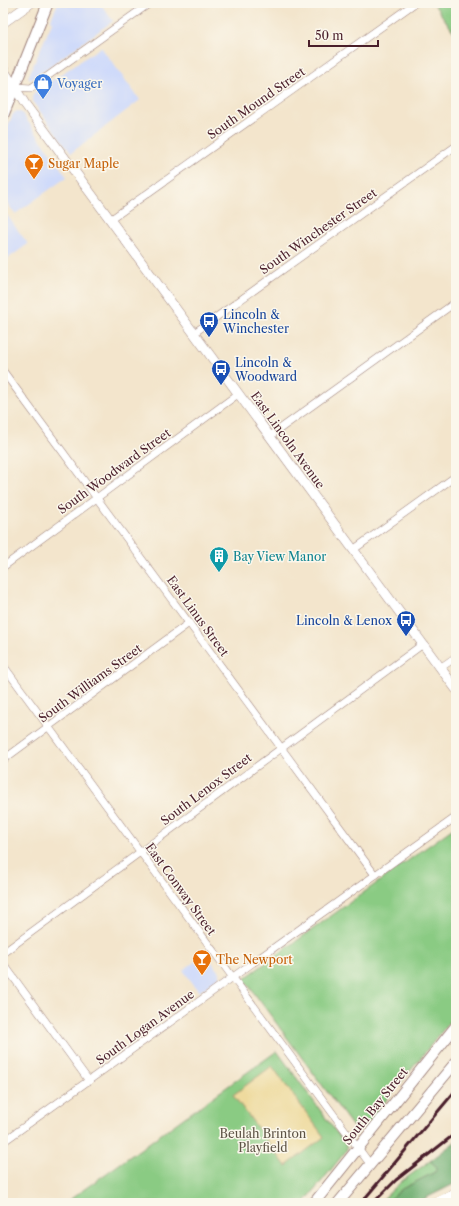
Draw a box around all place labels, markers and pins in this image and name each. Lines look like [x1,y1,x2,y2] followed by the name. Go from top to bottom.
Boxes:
[32,72,54,100] shop icon: Voyager
[56,76,102,91] place label: Voyager
[23,152,45,180] bar icon: Sugar Maple
[48,156,120,171] place label: Sugar Maple
[222,307,289,336] place label: Lincoln & Winchester
[198,310,220,338] bus stop icon: Lincoln & Winchester
[234,355,298,384] place label: Lincoln & Woodward
[210,358,232,386] bus stop icon: Lincoln & Woodward
[208,545,230,573] building icon: Bay View Manor
[233,549,326,564] place label: Bay View Manor
[395,609,417,637] bus stop icon: Lincoln & Lenox
[296,613,392,628] place label: Lincoln & Lenox
[191,948,213,976] bar icon: The Newport
[216,952,293,967] place label: The Newport

